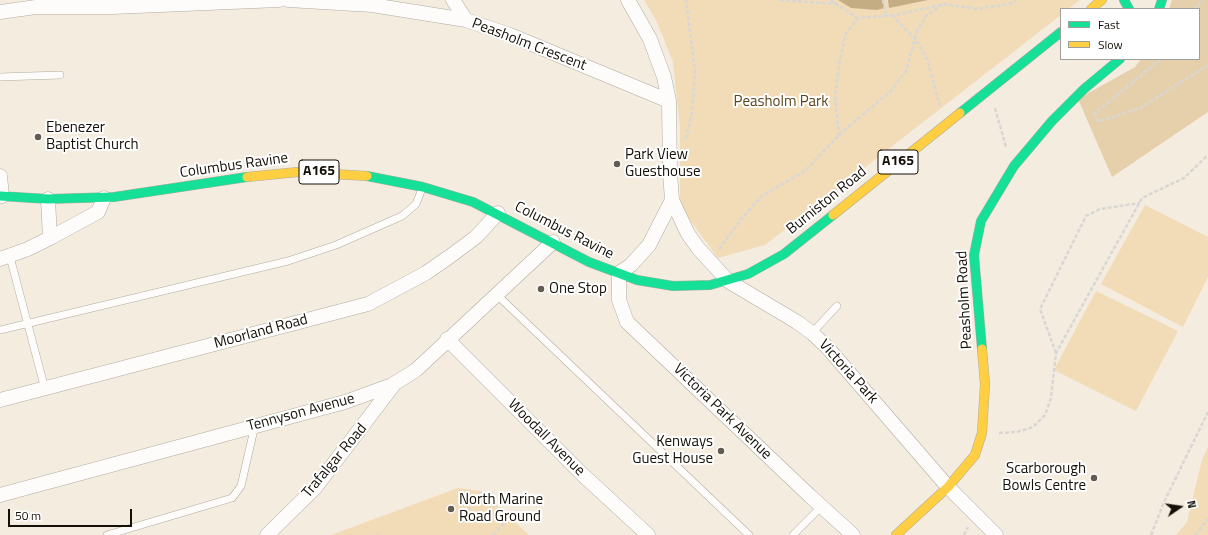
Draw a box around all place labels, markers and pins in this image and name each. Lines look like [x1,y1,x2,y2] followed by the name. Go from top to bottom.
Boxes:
[46,119,139,154] place label: Ebenezer Baptist Church
[33,132,43,142] marker: Ebenezer Baptist Church
[625,146,701,181] place label: Park View Guesthouse
[612,159,622,169] marker: Park View Guesthouse
[549,280,607,298] place label: One Stop
[536,284,546,294] marker: One Stop
[632,433,713,468] place label: Kenways Guest House
[716,446,726,456] marker: Kenways Guest House
[1002,460,1086,495] place label: Scarborough Bowls Centre
[1089,473,1099,483] marker: Scarborough Bowls Centre
[459,491,543,526] place label: North Marine Road Ground
[446,504,456,514] marker: North Marine Road Ground

